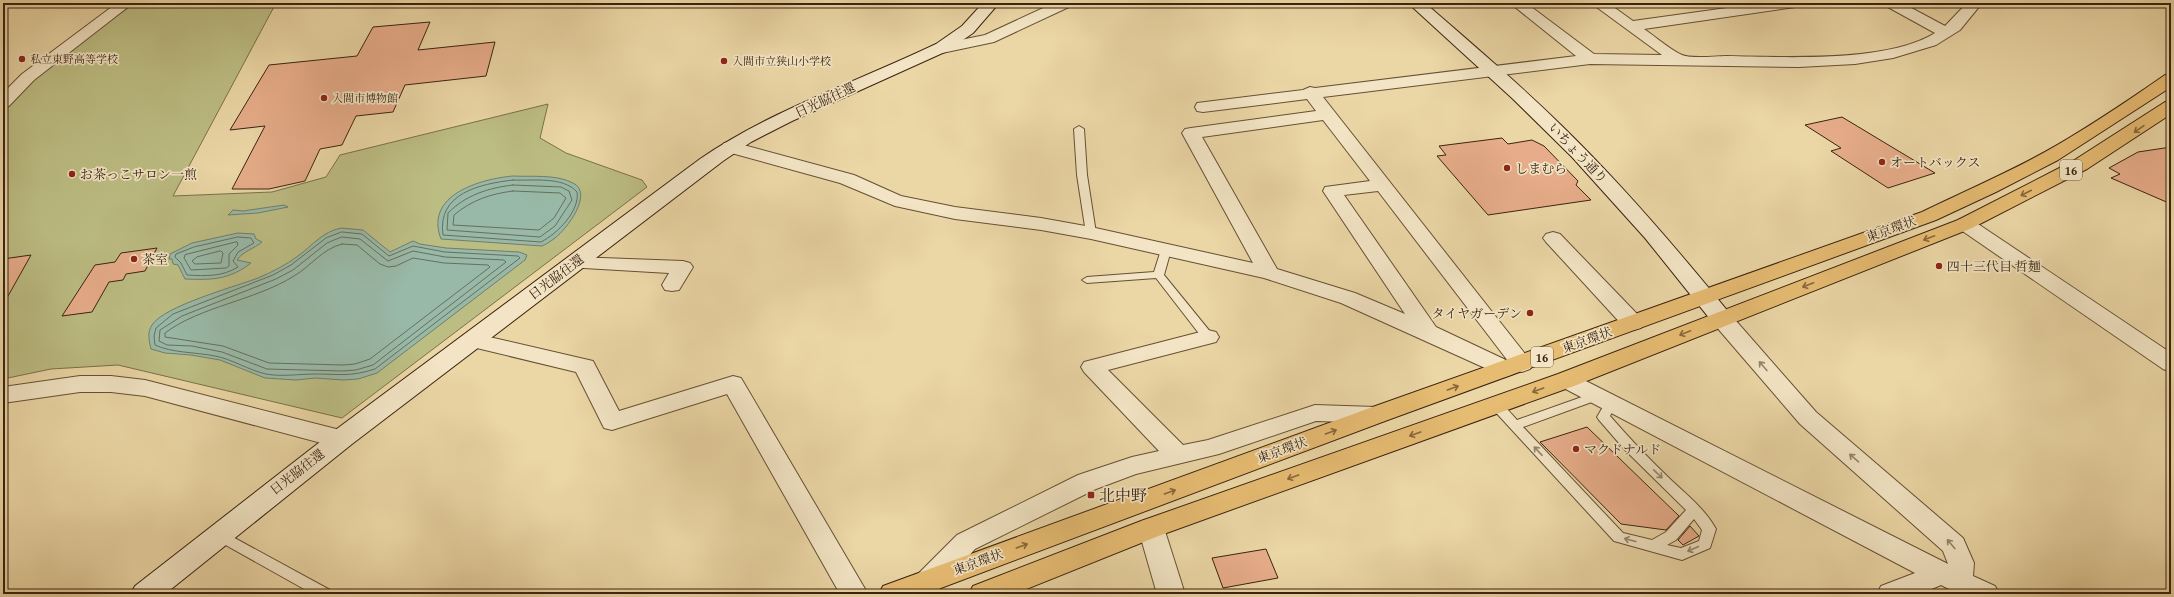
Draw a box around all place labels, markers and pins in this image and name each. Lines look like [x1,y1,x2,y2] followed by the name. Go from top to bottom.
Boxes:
[30,51,118,67] place label: 私立東野高等学校
[732,53,831,69] place label: 入間市立狭山小学校
[17,54,27,64] marker: 私立東野高等学校
[719,56,729,66] marker: 入間市立狭山小学校
[332,90,398,106] place label: 入間市博物館
[319,93,329,103] marker: 入間市博物館
[1890,153,1981,172] place label: オートバックス
[1877,157,1887,167] marker: オートバックス
[1515,159,1567,178] place label: しまむら
[1502,163,1512,173] marker: しまむら
[80,165,197,184] place label: お茶っこサロン一煎
[67,169,77,179] marker: お茶っこサロン一煎
[142,250,168,269] place label: 茶室
[129,254,139,264] marker: 茶室
[1947,257,2041,276] place label: 四十三代目 哲麺
[1934,261,1944,271] marker: 四十三代目 哲麺
[1432,304,1522,323] place label: タイヤガーデン
[1525,308,1535,318] marker: タイヤガーデン
[1584,440,1661,459] place label: マクドナルド
[1571,444,1581,454] marker: マクドナルド
[1099,483,1147,507] place label: 北中野
[1086,490,1096,500] marker: 北中野

